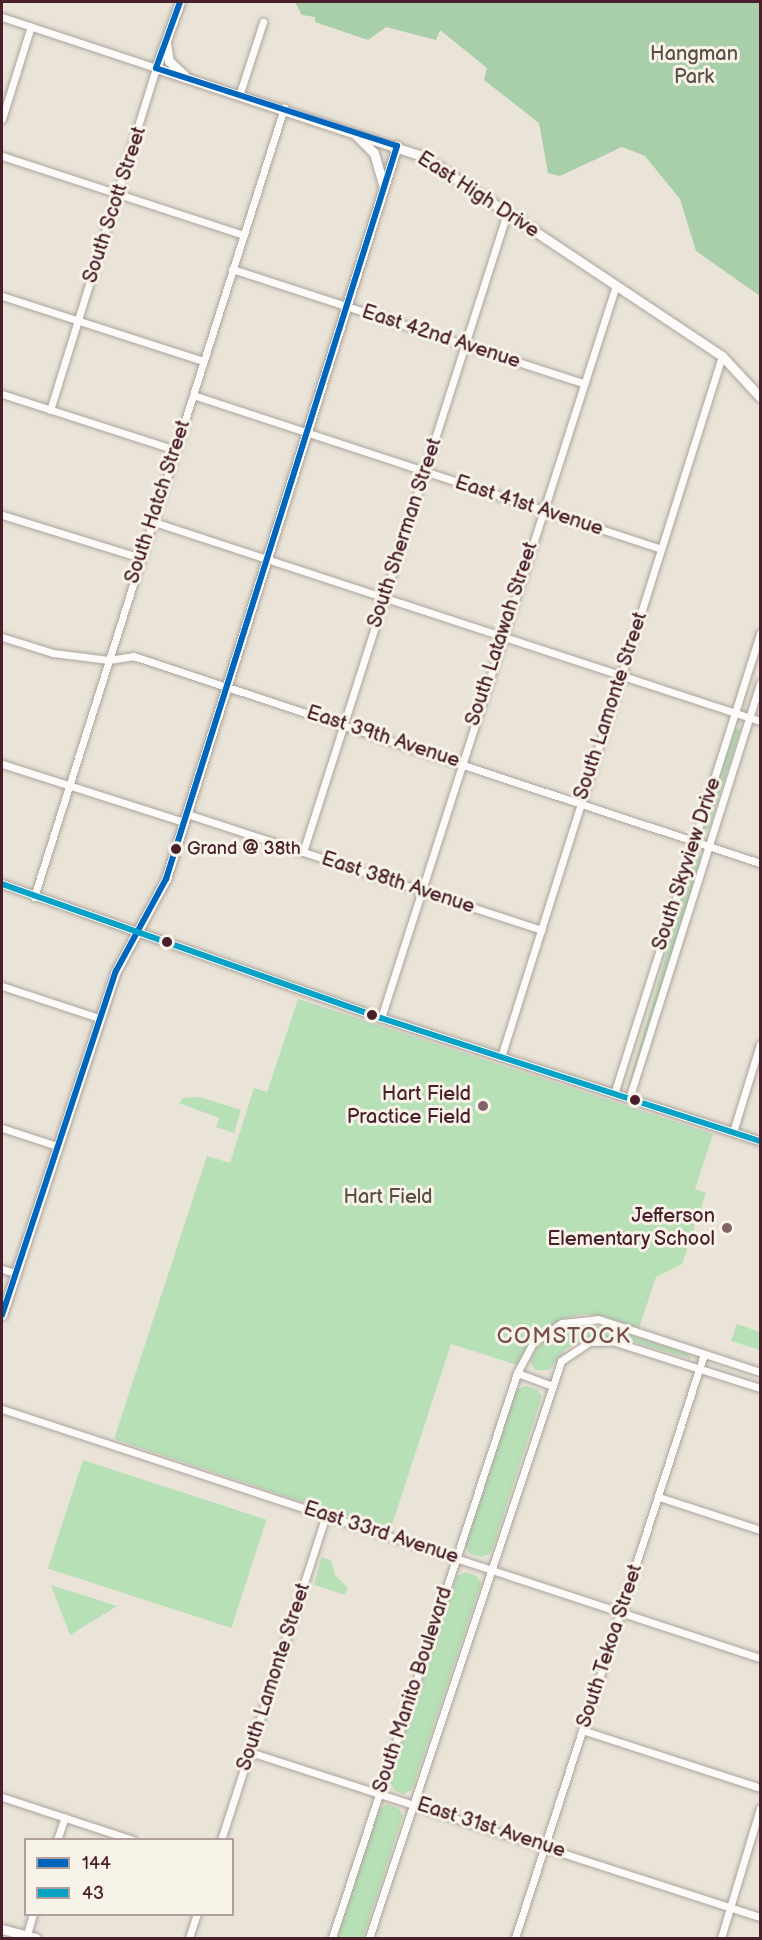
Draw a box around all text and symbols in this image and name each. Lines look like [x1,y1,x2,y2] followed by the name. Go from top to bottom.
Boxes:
[650,43,738,90] park label: Hangman Park
[78,124,152,286] street label: South Scott Street
[413,147,543,243] street label: East High Drive
[359,300,523,374] street label: East 42nd Avenue
[120,417,196,587] street label: South Hatch Street
[363,435,447,631] street label: South Sherman Street
[452,471,606,541] street label: East 41st Avenue
[461,539,543,729] street label: South Latawah Street
[569,609,653,803] street label: South Lamonte Street
[303,701,463,773] street label: East 39th Avenue
[648,774,726,954] street label: South Skyview Drive
[187,838,301,860] place label: Grand @ 38th
[170,843,182,855] marker: Grand @ 38th
[318,847,478,919] street label: East 38th Avenue
[161,936,173,948] unlabelled marker
[366,1009,378,1021] unlabelled marker
[347,1082,471,1129] place label: Hart Field Practice Field
[629,1094,641,1106] unlabelled marker
[476,1099,490,1113] marker: Hart Field Practice Field
[343,1185,433,1209] park label: Hart Field
[545,1204,715,1251] place label: Jefferson Elementary School
[720,1221,734,1235] marker: Jefferson Elementary School
[497,1324,631,1350] district label: COMSTOCK
[301,1497,461,1569] street label: East 33rd Avenue
[572,1561,648,1731] street label: South Tekoa Street
[232,1580,316,1774] street label: South Lamonte Street
[368,1584,458,1796] street label: South Manito Boulevard
[414,1793,568,1863] street label: East 31st Avenue
[24,1838,234,1916] legend
[82,1853,111,1874] text: 144
[82,1883,104,1904] text: 43

